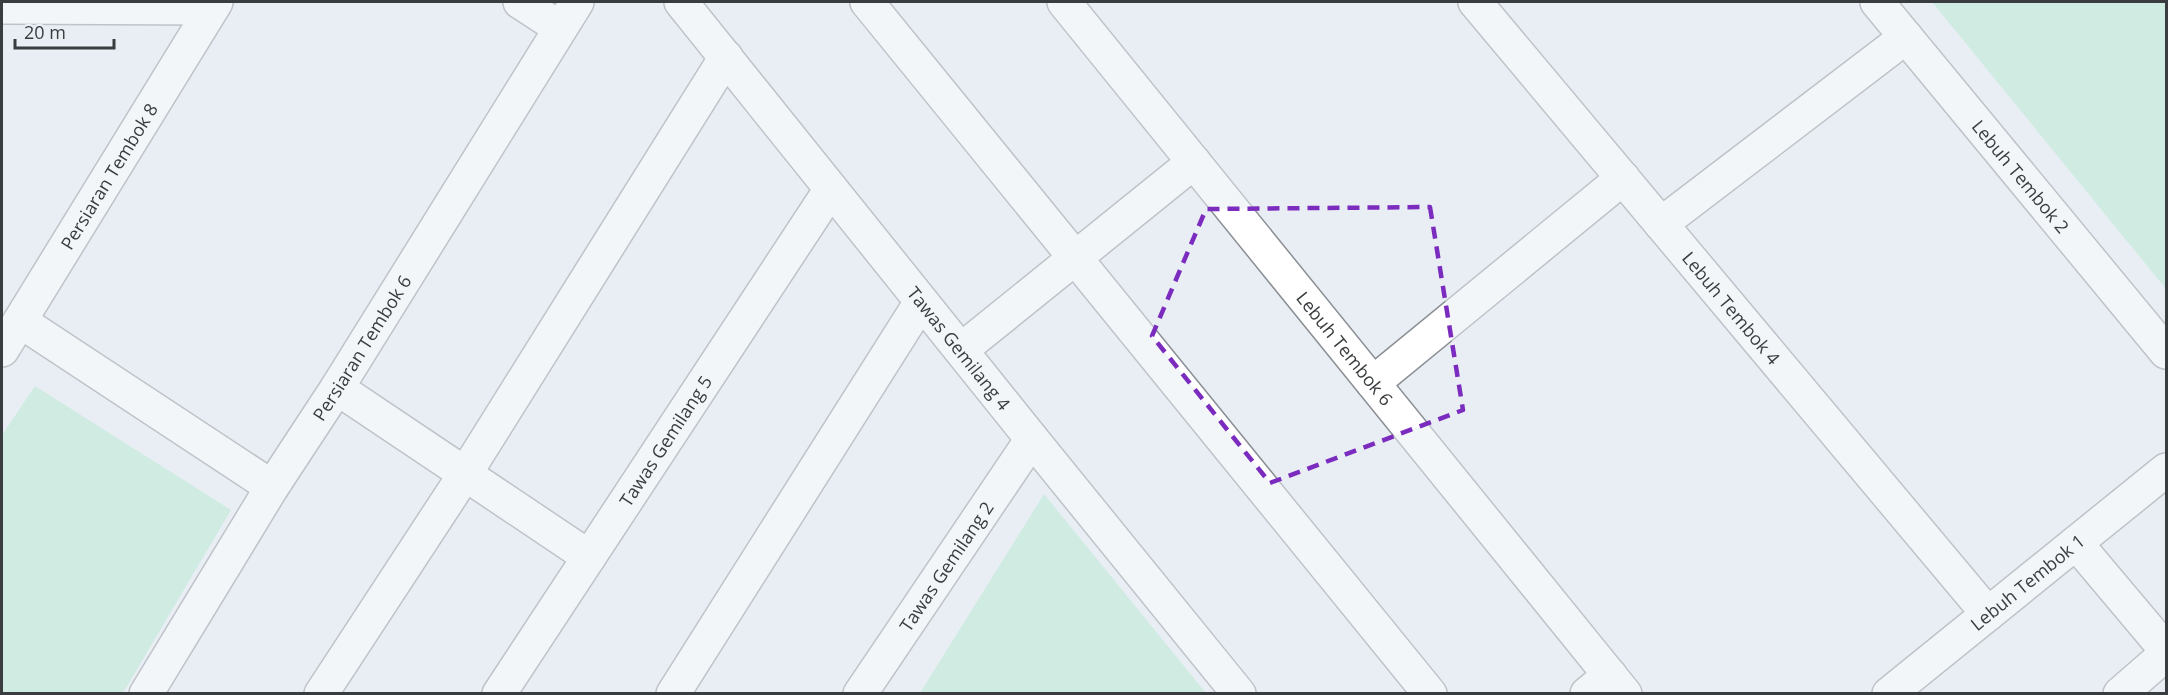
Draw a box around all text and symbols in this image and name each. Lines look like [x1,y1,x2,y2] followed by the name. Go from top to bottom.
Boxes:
[15,12,114,50] scale bar
[24,20,66,44] text: 20 m
[55,99,163,254] street label: Persiaran Tembok 8
[1967,115,2075,238] street label: Lebuh Tembok 2
[1677,246,1786,369] street label: Lebuh Tembok 4
[307,270,416,425] street label: Persiaran Tembok 6
[902,281,1016,415] street label: Tawas Gemilang 4
[1291,286,1398,411] street label: Lebuh Tembok 6
[614,371,717,511] street label: Tawas Gemilang 5
[894,497,999,636] street label: Tawas Gemilang 2
[1965,529,2090,636] street label: Lebuh Tembok 1

